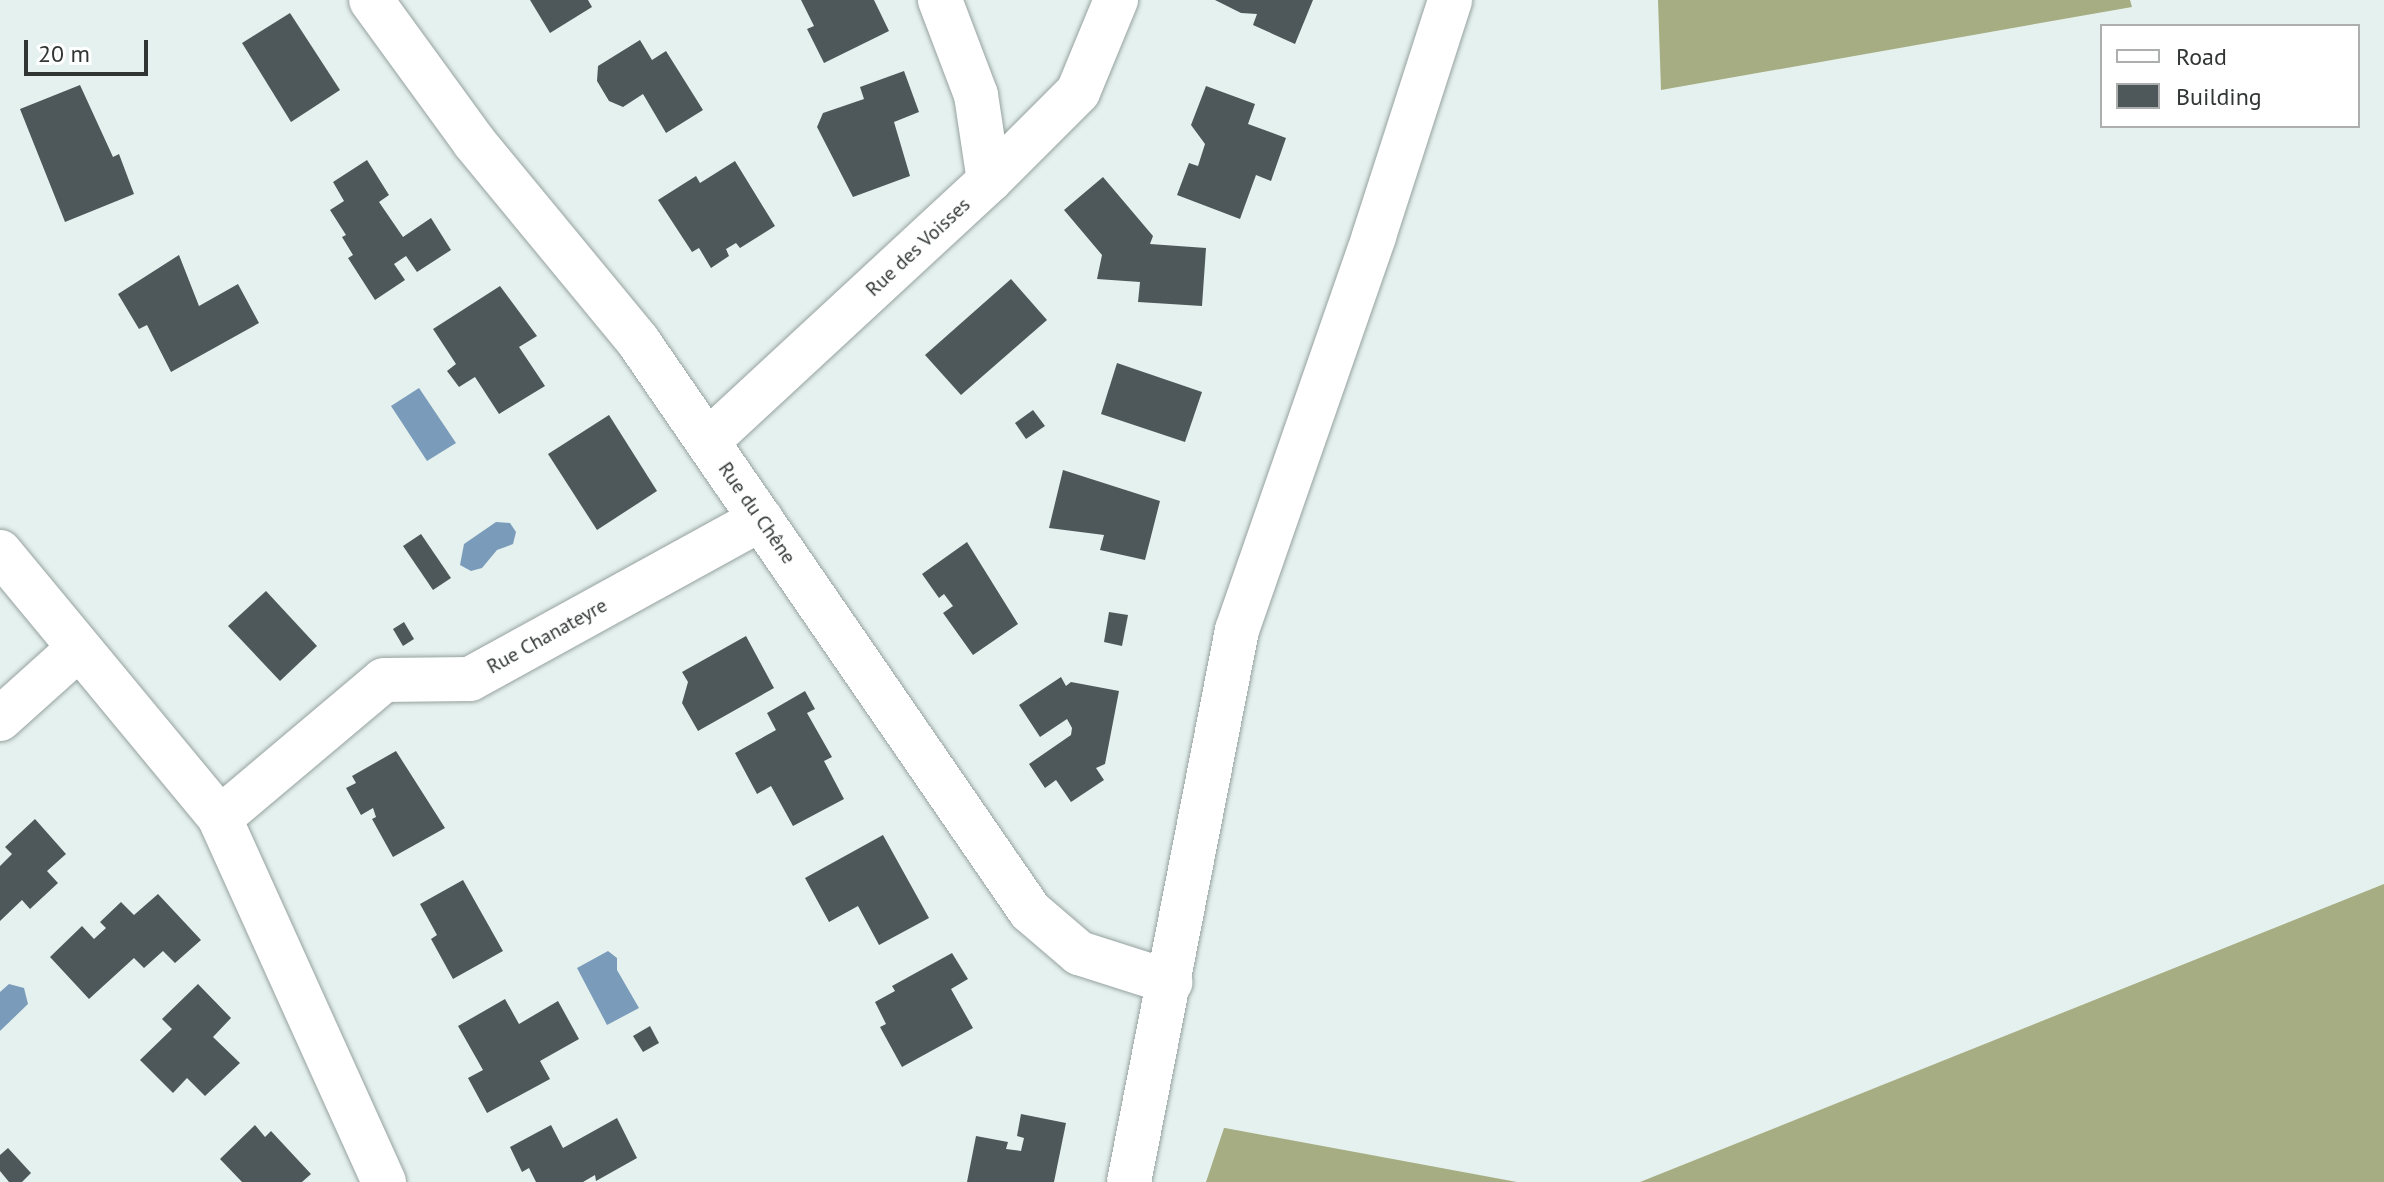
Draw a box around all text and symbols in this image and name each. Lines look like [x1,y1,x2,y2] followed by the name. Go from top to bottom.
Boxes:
[28,24,152,74] scale bar
[2100,24,2360,128] legend
[38,38,90,69] text: 20 m
[2176,41,2227,72] text: Road
[2176,81,2262,112] text: Building
[861,192,975,302] street label: Rue des Voisses
[713,458,801,568] street label: Rue du Chêne
[483,593,611,679] street label: Rue Chanateyre

